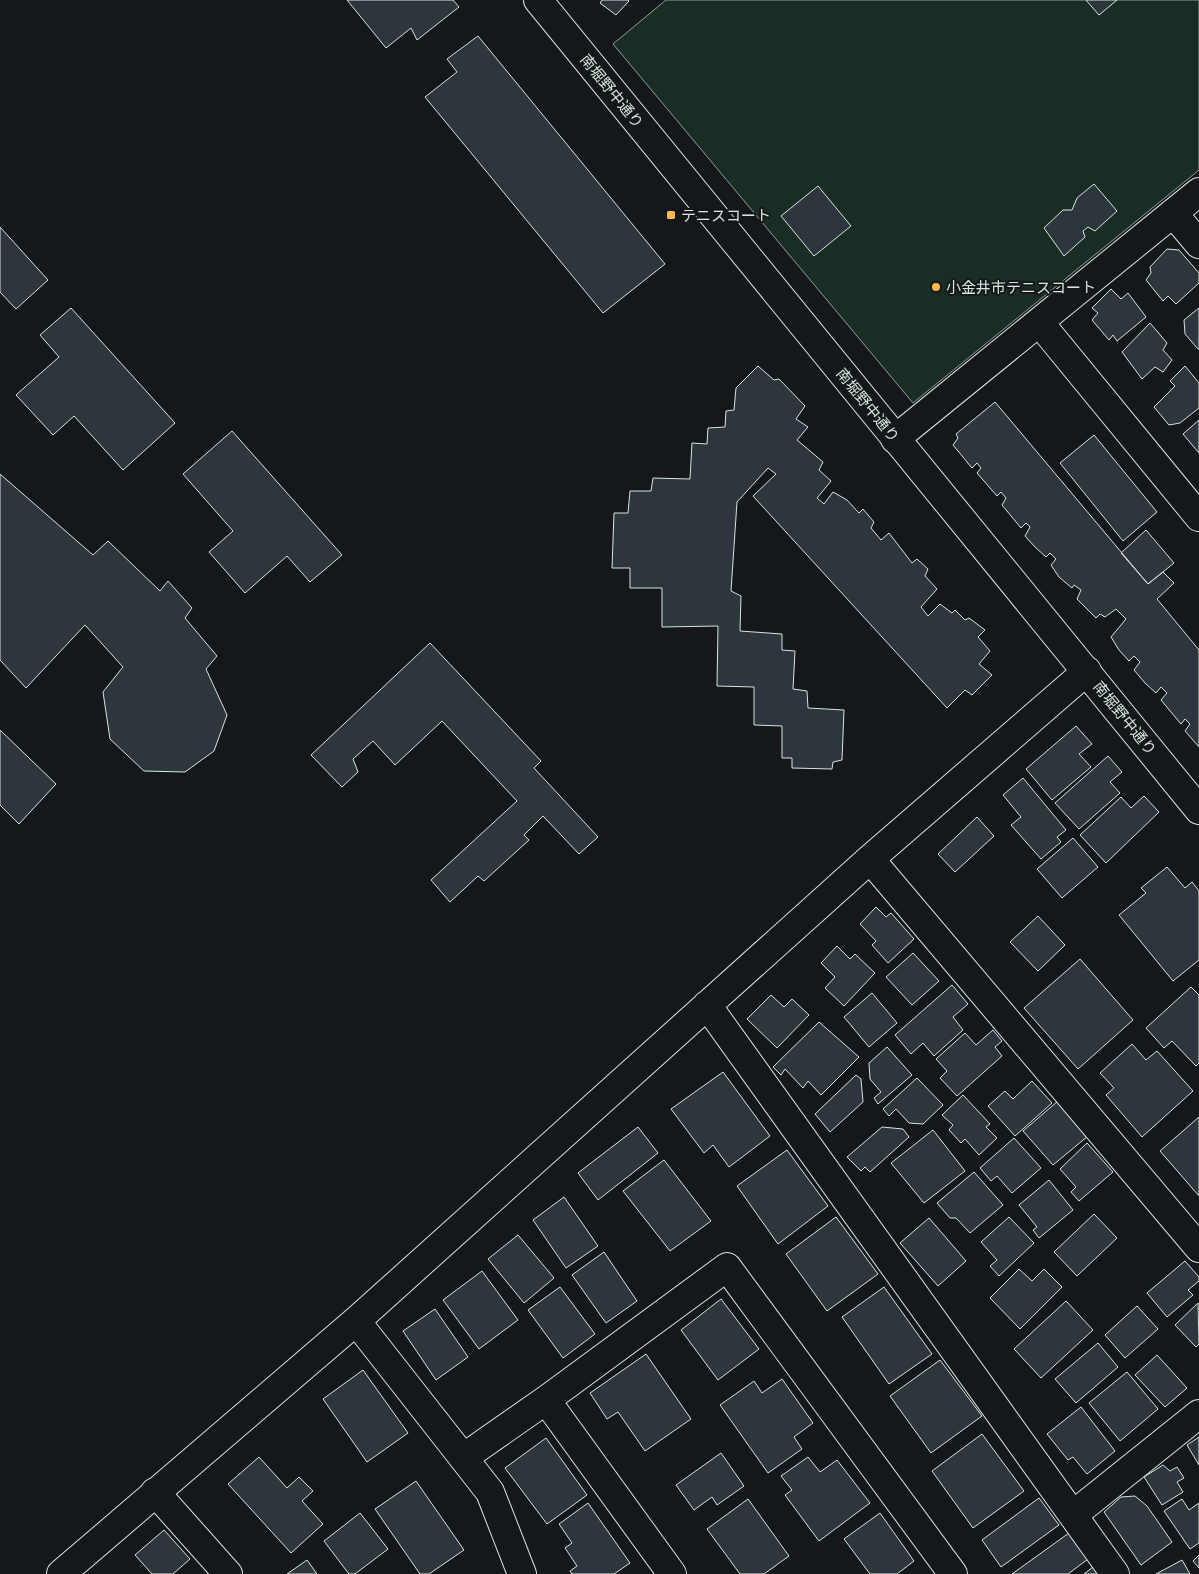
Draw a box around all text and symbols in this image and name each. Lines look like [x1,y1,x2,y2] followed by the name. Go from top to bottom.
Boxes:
[577,51,647,131] street label: 南堀野中通り
[681,207,771,224] place label: テニスコート
[665,209,677,221] marker: テニスコート
[946,279,1096,296] place label: 小金井市テニスコート
[930,281,942,293] marker: 小金井市テニスコート
[833,365,903,445] street label: 南堀野中通り
[1090,678,1160,758] street label: 南堀野中通り

